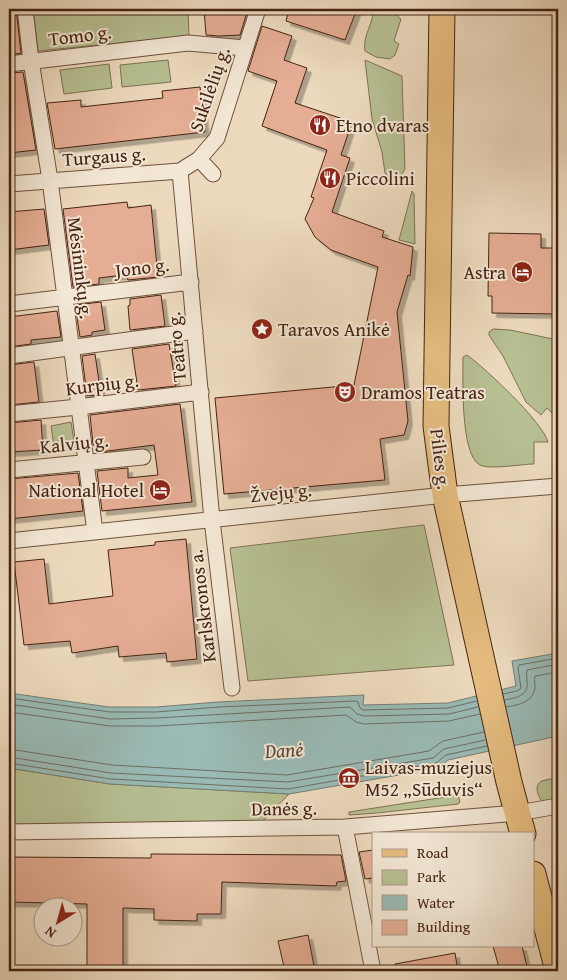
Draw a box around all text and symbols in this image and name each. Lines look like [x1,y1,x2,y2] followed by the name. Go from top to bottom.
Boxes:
[47,17,113,53] street label: Tomo g.
[181,43,237,135] street label: Sukilėlių g.
[336,111,429,139] place label: Etno dvaras
[308,113,332,137] restaurant icon: Etno dvaras
[61,139,147,173] street label: Turgaus g.
[346,164,415,192] place label: Piccolini
[318,166,342,190] restaurant icon: Piccolini
[61,216,101,320] street label: Mėsininkų g.
[111,250,171,284] street label: Jono g.
[464,258,506,286] place label: Astra
[510,260,534,284] hotel icon: Astra
[159,311,193,383] street label: Teatro g.
[278,315,390,343] place label: Taravos Anikė
[250,317,274,341] place icon: Taravos Anikė
[64,366,140,402] street label: Kurpių g.
[361,378,485,406] place label: Dramos Teatras
[333,380,357,404] theatre icon: Dramos Teatras
[38,425,110,461] street label: Kalvių g.
[423,427,459,491] street label: Pilies g.
[249,475,313,509] street label: Žvejų g.
[28,476,144,504] place label: National Hotel
[148,478,172,502] hotel icon: National Hotel
[181,548,223,664] street label: Karlskronos a.
[263,734,304,765] water label: Danė
[365,753,492,803] place label: Laivas-muziejus M52 „Sūduvis“
[337,766,361,790] museum icon: Laivas-muziejus M52 „Sūduvis“
[251,793,317,823] street label: Danės g.
[372,832,534,948] legend
[417,842,448,863] text: Road
[417,866,446,887] text: Park
[417,892,455,913] text: Water
[32,898,82,948] north arrow
[417,916,471,937] text: Building
[40,921,60,943] text: N

